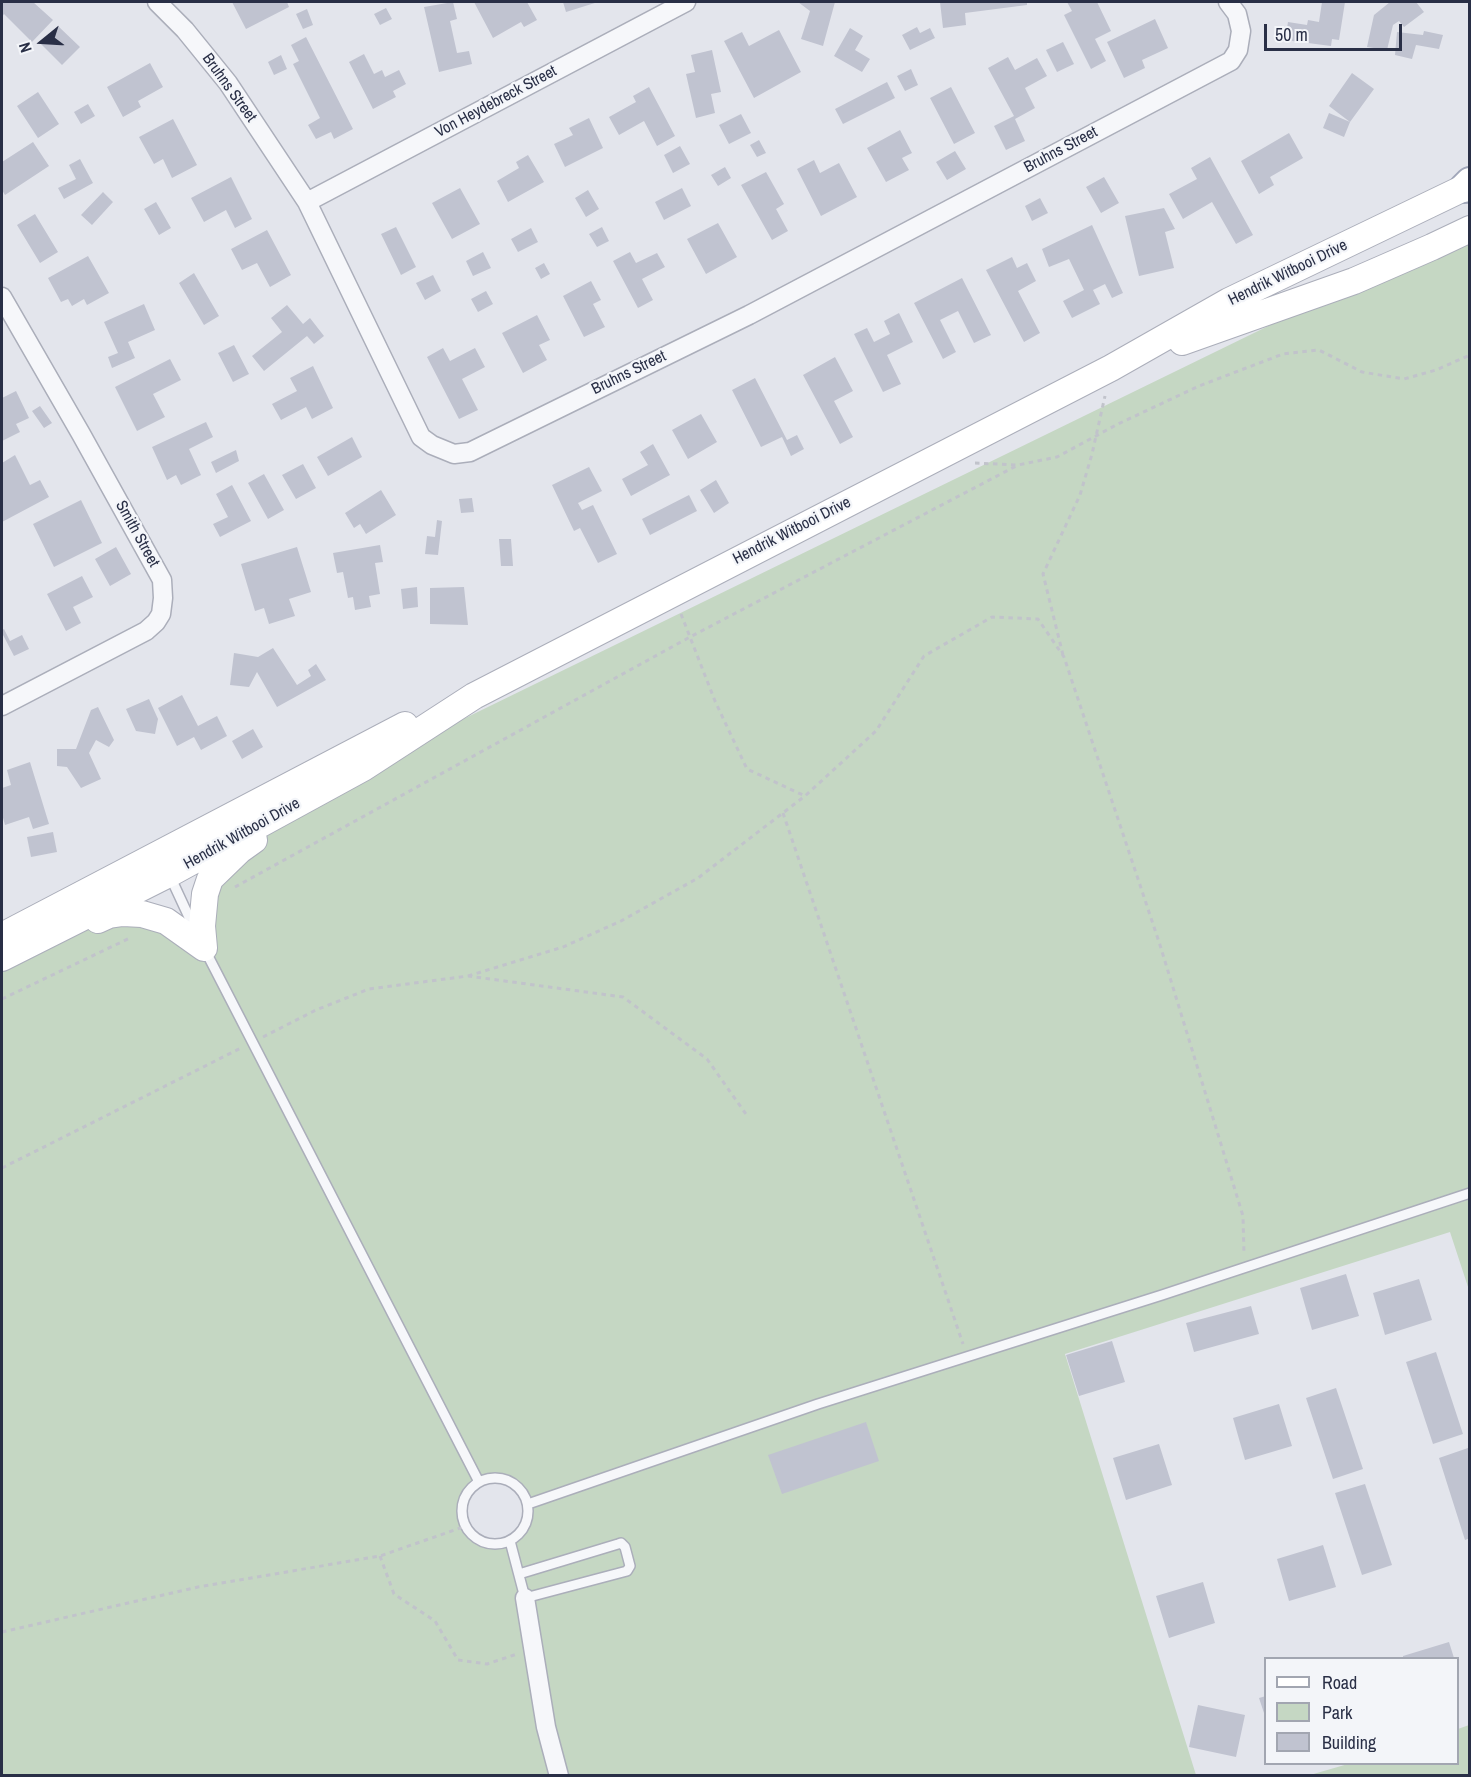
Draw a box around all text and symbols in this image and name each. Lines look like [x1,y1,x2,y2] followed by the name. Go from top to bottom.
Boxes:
[12,12,72,72] north arrow
[1267,12,1405,50] scale bar
[1275,22,1308,47] text: 50 m
[13,40,37,55] text: N
[198,50,260,126] street label: Bruhns Street
[432,62,560,142] street label: Von Heydebreck Street
[1021,123,1101,177] street label: Bruhns Street
[1225,236,1351,310] street label: Hendrik Witbooi Drive
[589,347,669,399] street label: Bruhns Street
[730,493,854,569] street label: Hendrik Witbooi Drive
[111,497,163,571] street label: Smith Street
[181,794,303,874] street label: Hendrik Witbooi Drive
[1264,1657,1459,1765] legend
[1322,1670,1357,1695] text: Road
[1322,1700,1352,1725] text: Park
[1322,1730,1376,1755] text: Building

